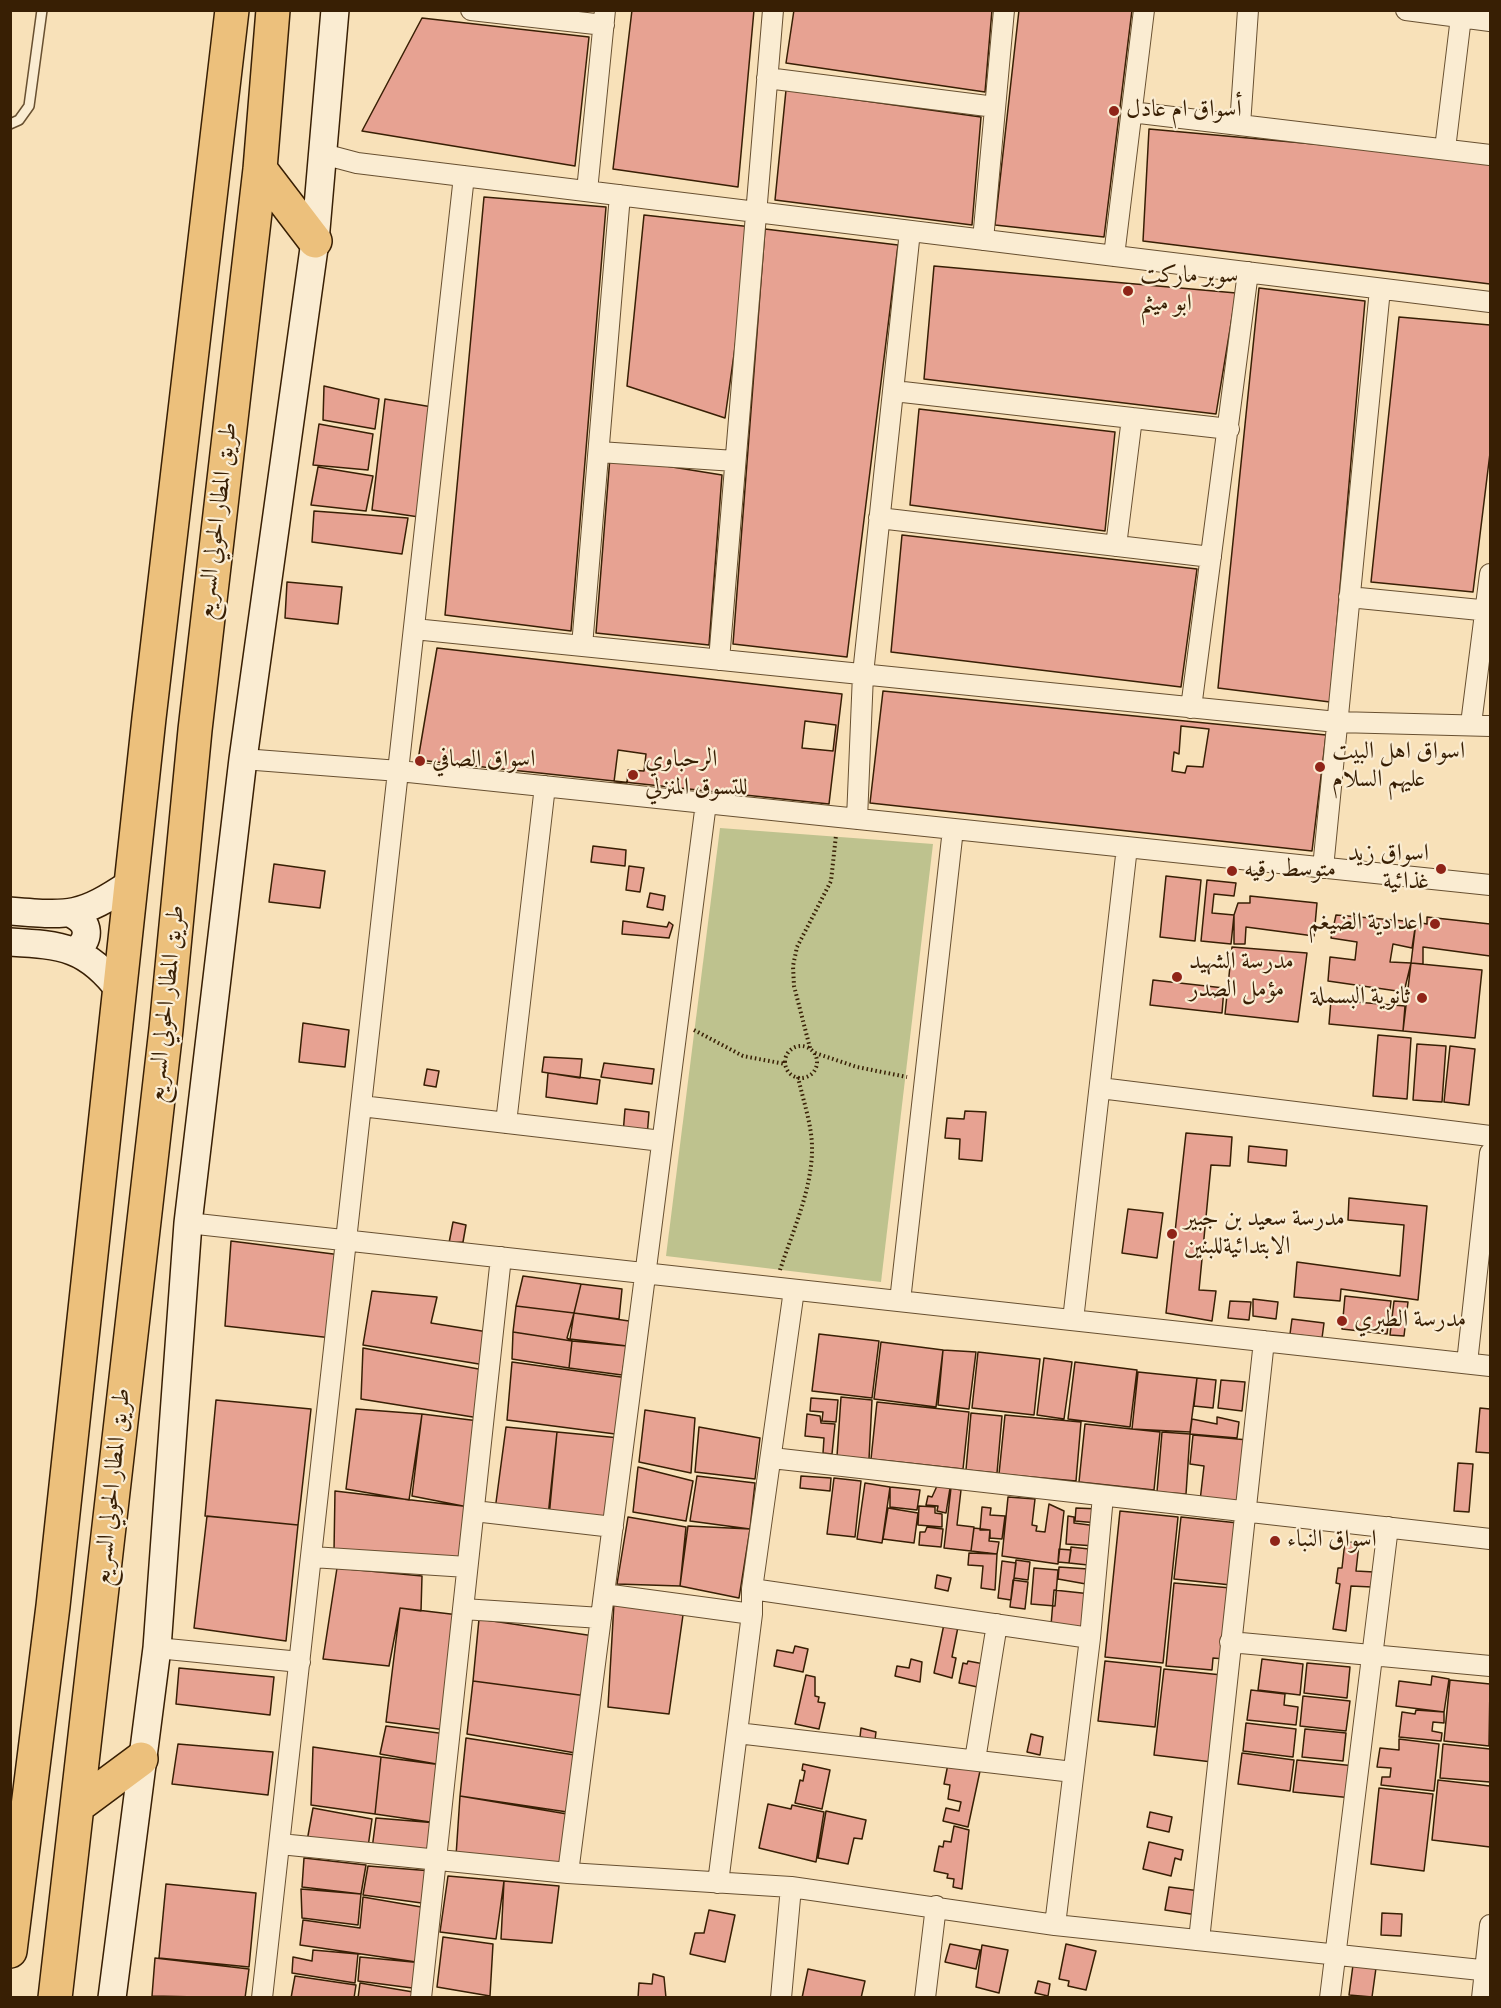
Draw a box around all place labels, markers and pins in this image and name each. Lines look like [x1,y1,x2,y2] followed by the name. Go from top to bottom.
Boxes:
[1126,97,1242,125] place label: أسواق ام عادل
[1107,104,1121,118] marker: أسواق ام عادل
[1140,263,1238,319] place label: سوبر ماركت ابو ميثم
[1121,284,1135,298] marker: سوبر ماركت ابو ميثم
[1332,739,1465,795] place label: اسواق اهل البيت عليهم السلام
[432,747,535,775] place label: اسواق الصافي
[645,747,748,803] place label: الرحباوي للتسوق المنزلي
[413,754,427,768] marker: اسواق الصافي
[1313,760,1327,774] marker: اسواق اهل البيت عليهم السلام
[626,768,640,782] marker: الرحباوي للتسوق المنزلي
[1348,841,1429,897] place label: اسواق زيد غذائية
[1244,857,1336,885] place label: متوسط رقيه
[1434,862,1448,876] marker: اسواق زيد غذائية
[1225,864,1239,878] marker: متوسط رقيه
[1308,910,1423,938] place label: اعدادية الضيغم
[1428,917,1442,931] marker: اعدادية الضيغم
[1189,949,1294,1005] place label: مدرسة الشهيد مؤمل الصدر
[1170,970,1184,984] marker: مدرسة الشهيد مؤمل الصدر
[1311,984,1410,1012] place label: ثانوية البسملة
[1415,991,1429,1005] marker: ثانوية البسملة
[1184,1206,1345,1262] place label: مدرسة سعيد بن جبير الابتدائيةللبنين
[1165,1227,1179,1241] marker: مدرسة سعيد بن جبير الابتدائيةللبنين
[1354,1307,1466,1335] place label: مدرسة الطبري
[1335,1314,1349,1328] marker: مدرسة الطبري
[1287,1527,1377,1555] place label: اسواق النباء
[1268,1534,1282,1548] marker: اسواق النباء

